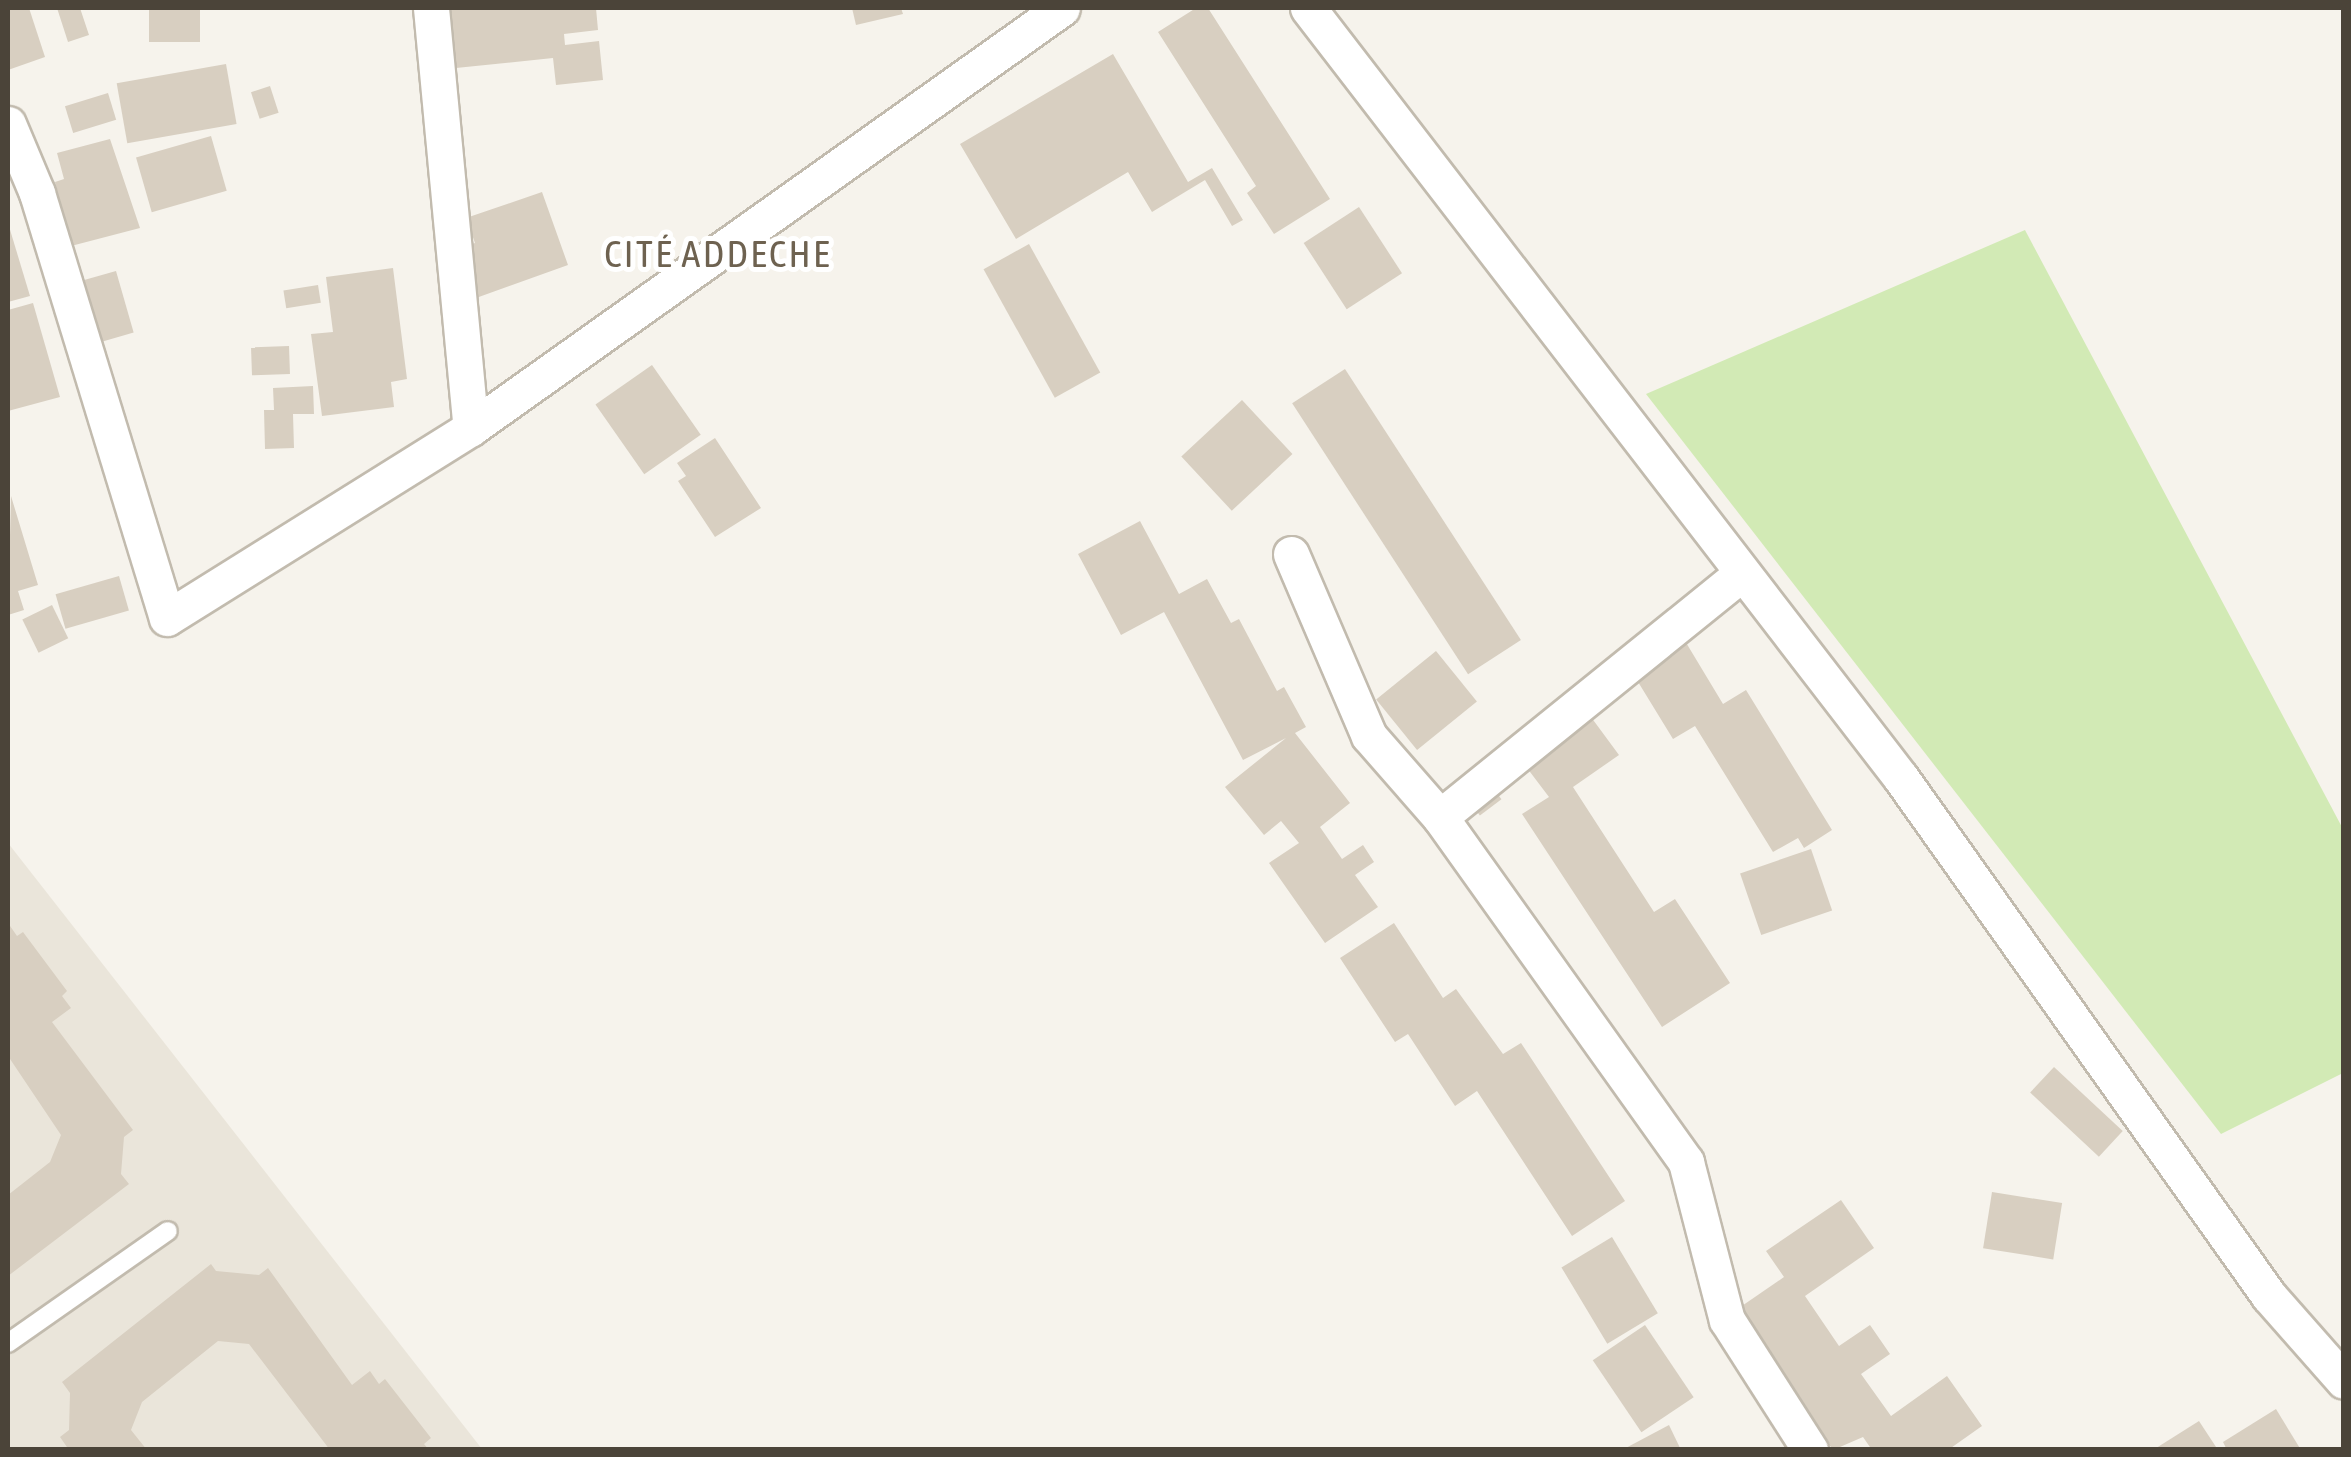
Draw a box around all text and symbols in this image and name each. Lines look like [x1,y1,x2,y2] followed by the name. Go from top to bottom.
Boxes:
[604,231,832,277] district label: CITÉ ADDECHE

